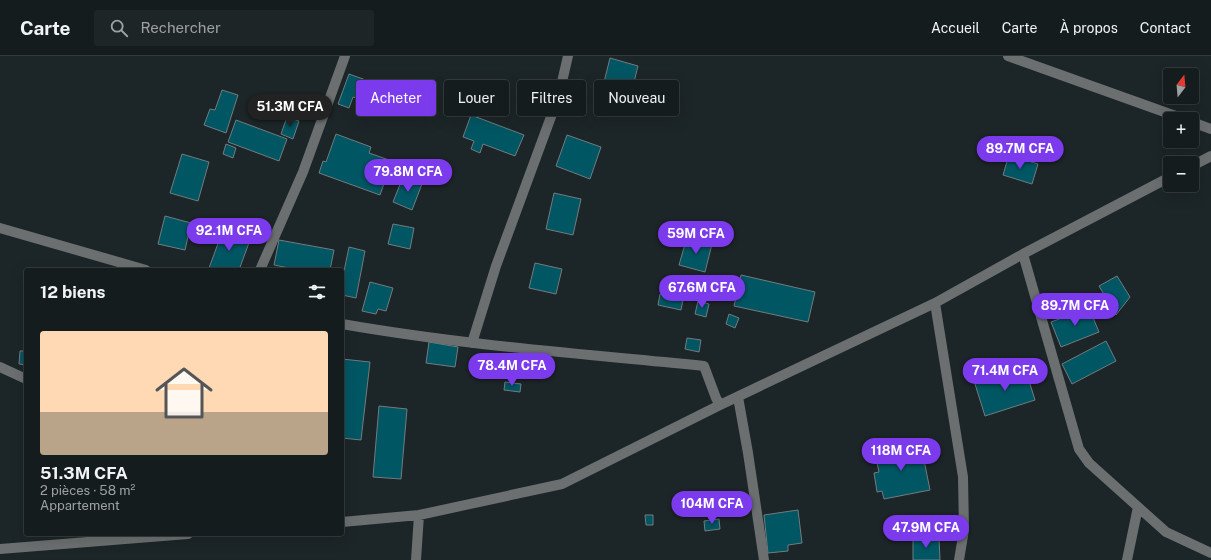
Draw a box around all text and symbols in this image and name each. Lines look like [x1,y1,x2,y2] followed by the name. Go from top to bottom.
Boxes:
[94,10,374,46] search box
[20,17,70,39] text: Carte
[108,17,130,39] icon: search
[140,19,221,36] text: Rechercher
[931,20,980,36] text: Accueil
[1002,20,1038,36] text: Carte
[1060,20,1118,36] text: À propos
[1140,20,1191,36] text: Contact
[1163,68,1199,104] north arrow
[1163,68,1199,192] map controls
[356,80,436,116] chip: Acheter
[444,80,509,116] chip: Louer
[517,80,586,116] chip: Filtres
[594,80,679,116] chip: Nouveau
[244,94,336,128] pin: 51.3M CFA
[256,99,324,114] text: 51.3M CFA
[1163,112,1199,148] button: +
[974,136,1066,170] pin: 89.7M CFA
[986,141,1054,156] text: 89.7M CFA
[1163,156,1199,192] button: −
[362,159,454,193] pin: 79.8M CFA
[373,164,443,179] text: 79.8M CFA
[183,218,275,252] pin: 92.1M CFA
[659,221,733,255] pin: 59M CFA
[196,223,262,238] text: 92.1M CFA
[667,226,725,241] text: 59M CFA
[656,275,748,309] pin: 67.6M CFA
[668,280,736,295] text: 67.6M CFA
[306,281,328,303] icon: filters
[40,282,106,302] text: 12 biens
[1029,293,1121,327] pin: 89.7M CFA
[1041,298,1109,313] text: 89.7M CFA
[466,353,558,387] pin: 78.4M CFA
[148,357,220,429] icon: home
[477,358,547,373] text: 78.4M CFA
[959,358,1051,392] pin: 71.4M CFA
[972,363,1038,378] text: 71.4M CFA
[860,438,942,472] pin: 118M CFA
[871,443,931,458] text: 118M CFA
[40,463,128,483] text: 51.3M CFA
[40,483,135,498] text: 2 pièces · 58 m²
[671,491,753,525] pin: 104M CFA
[680,496,744,511] text: 104M CFA
[40,498,120,513] text: Appartement
[880,515,972,549] pin: 47.9M CFA
[892,520,960,535] text: 47.9M CFA

